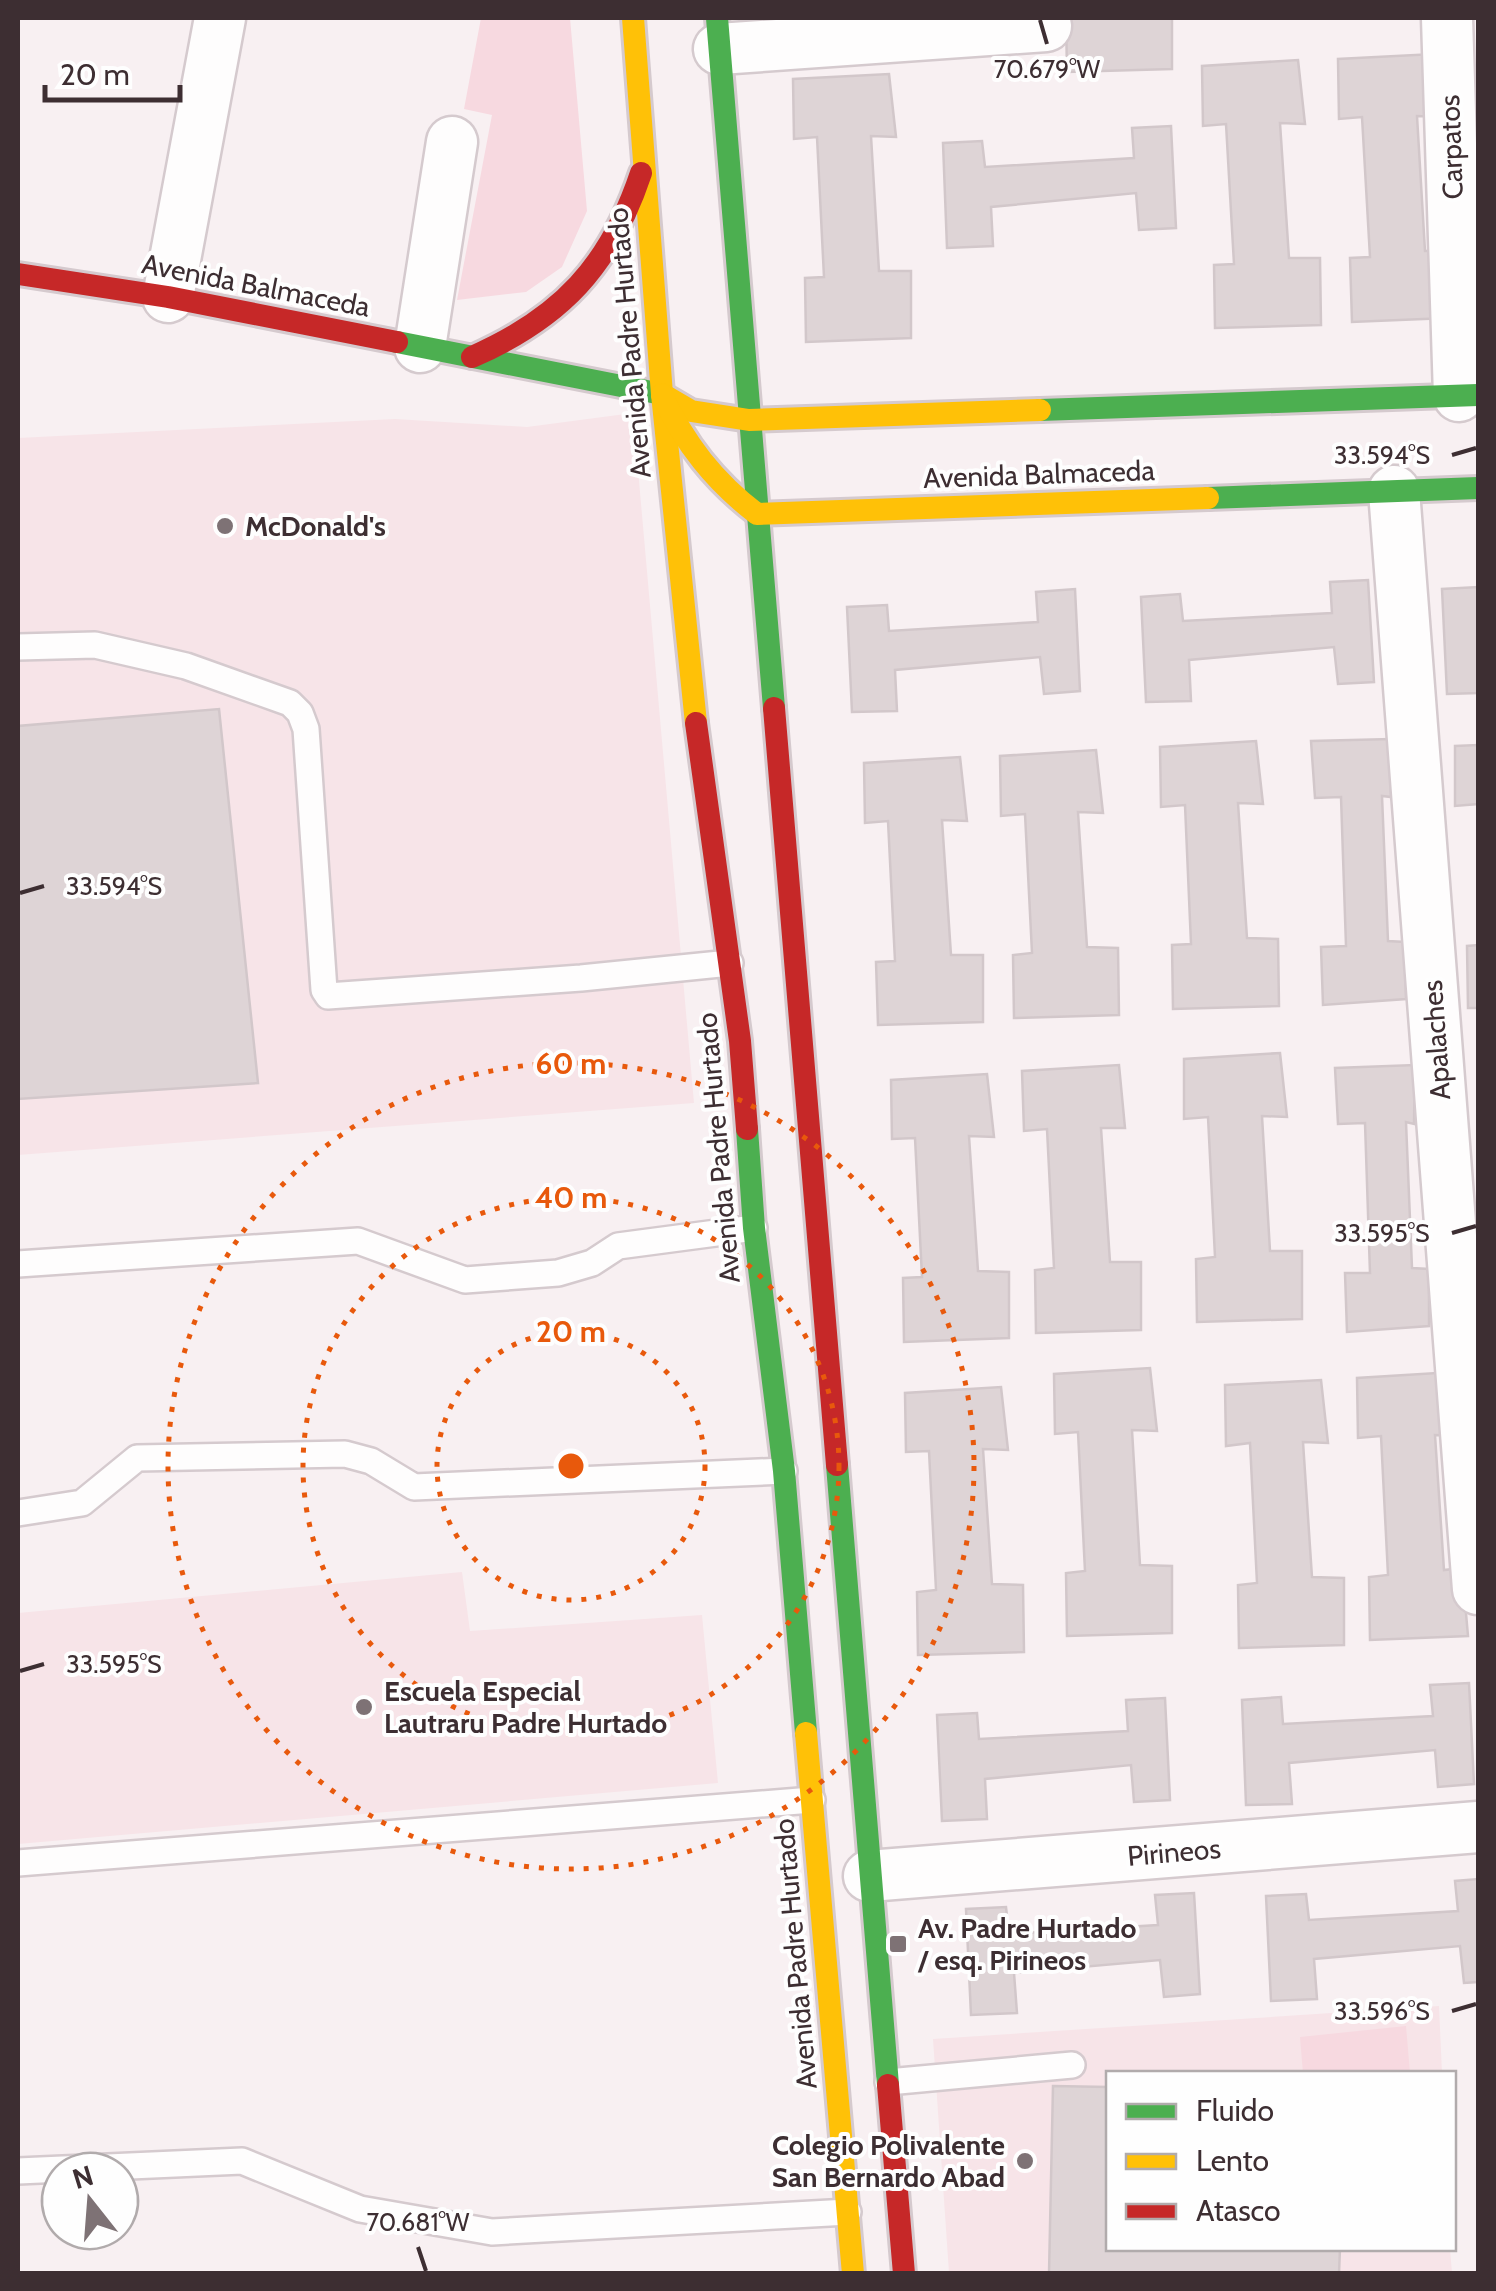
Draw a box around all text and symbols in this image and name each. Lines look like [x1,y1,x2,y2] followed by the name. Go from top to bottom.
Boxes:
[45,40,180,102] scale bar
[994,54,1100,84] text: 70.679°W
[60,56,130,93] text: 20 m
[1432,94,1470,200] street label: Carpatos
[600,206,658,480] street label: Avenida Padre Hurtado
[139,246,373,324] street label: Avenida Balmaceda
[1334,440,1430,470] text: 33.594°S
[923,453,1156,495] street label: Avenida Balmaceda
[245,509,386,543] place label: McDonald's
[214,515,236,537] marker: McDonald's
[66,871,162,901] text: 33.594°S
[1415,979,1457,1101] street label: Apalaches
[689,1011,747,1285] street label: Avenida Padre Hurtado
[536,1045,606,1082] text: 60 m
[535,1179,607,1216] text: 40 m
[1334,1218,1430,1248] text: 33.595°S
[536,1313,606,1350] text: 20 m
[553,1448,589,1484] centre of rings
[66,1649,162,1679] text: 33.595°S
[384,1674,667,1740] place label: Escuela Especial Lautraru Padre Hurtado
[353,1696,375,1718] marker: Escuela Especial Lautraru Padre Hurtado
[766,1817,824,2091] street label: Avenida Padre Hurtado
[1126,1831,1222,1873] street label: Pirineos
[917,1911,1137,1977] place label: Av. Padre Hurtado / esq. Pirineos
[887,1933,909,1955] marker: Av. Padre Hurtado / esq. Pirineos
[1334,1996,1430,2026] text: 33.596°S
[1106,2071,1456,2251] legend
[1196,2092,1274,2129] text: Fluido
[772,2128,1005,2194] place label: Colegio Polivalente San Bernardo Abad
[1196,2142,1269,2179] text: Lento
[1014,2150,1036,2172] marker: Colegio Polivalente San Bernardo Abad
[40,2151,140,2251] north arrow
[68,2158,97,2196] text: N
[1196,2192,1281,2229] text: Atasco
[367,2207,470,2237] text: 70.681°W

